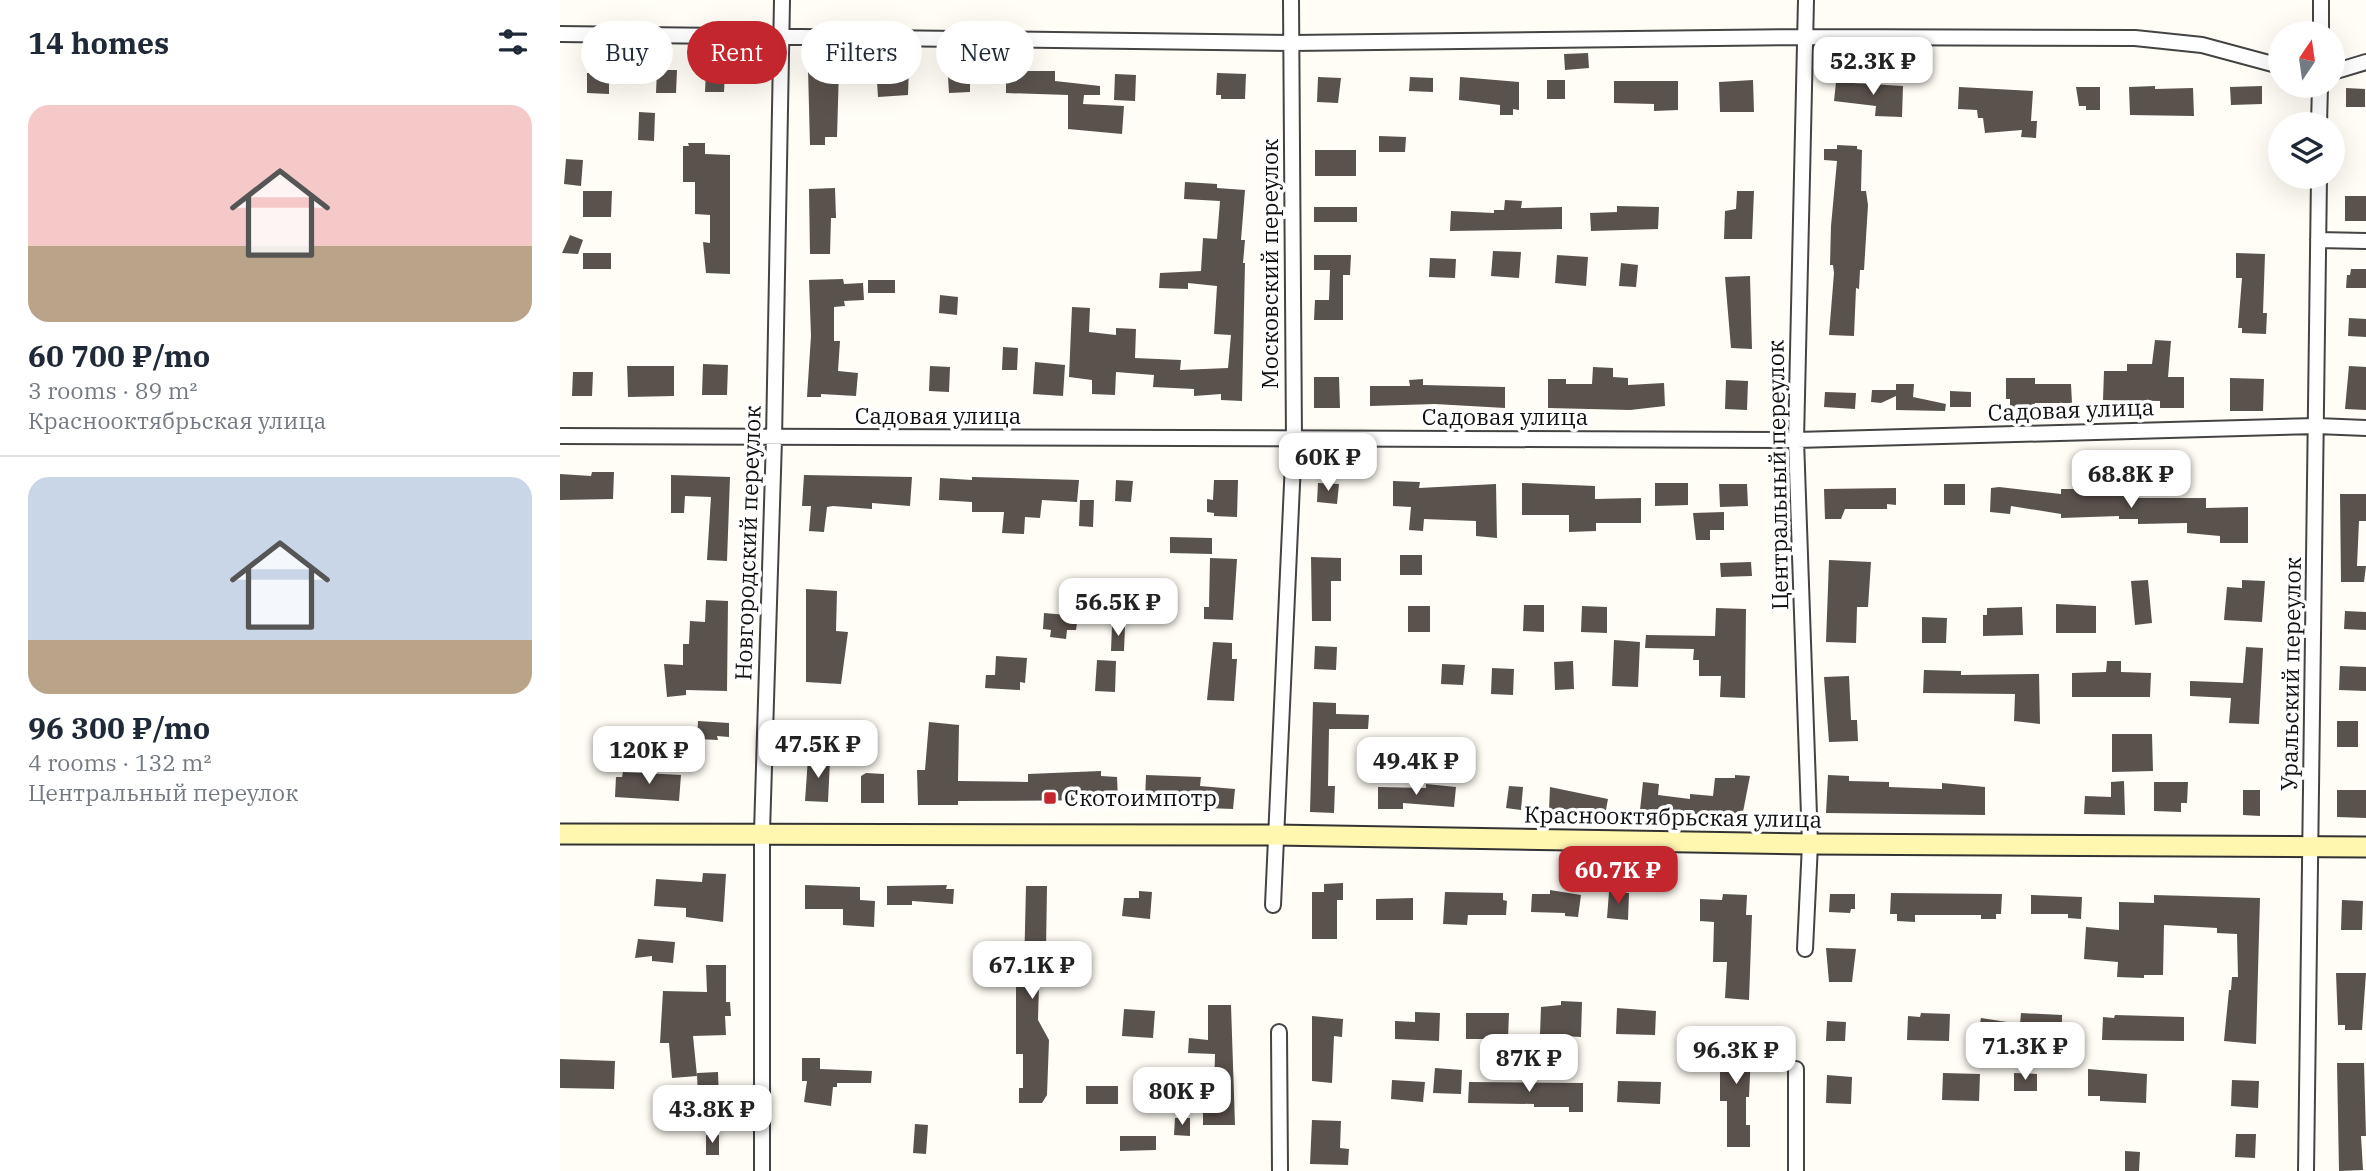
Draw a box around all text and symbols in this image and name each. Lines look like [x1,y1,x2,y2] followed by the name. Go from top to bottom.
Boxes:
[581,21,673,84] chip: Buy
[687,21,787,84] chip: Rent
[801,21,922,84] chip: Filters
[936,21,1034,84] chip: New
[2268,21,2345,98] north arrow
[2268,21,2345,189] map controls
[28,23,169,62] text: 14 homes
[494,23,532,61] icon: filters
[1808,38,1938,97] pin: 52.3K ₽
[1830,45,1916,75] text: 52.3K ₽
[2268,112,2345,189] button: layers
[1254,138,1284,389] street label: Московский переулок
[217,150,343,276] icon: home
[28,336,210,375] text: 60 700 ₽/mo
[1760,339,1794,610] street label: Центральный переулок
[28,375,198,405] text: 3 rooms · 89 m²
[1987,391,2155,427] street label: Садовая улица
[855,400,1021,430] street label: Садовая улица
[1422,401,1588,431] street label: Садовая улица
[727,404,767,681] street label: Новгородский переулок
[28,405,326,435] text: Краснооктябрьская улица
[1279,434,1377,493] pin: 60K ₽
[1295,441,1361,471] text: 60K ₽
[2066,450,2196,510] pin: 68.8K ₽
[2088,458,2174,488] text: 68.8K ₽
[217,522,343,648] icon: home
[2273,556,2307,791] street label: Уральский переулок
[1053,578,1183,638] pin: 56.5K ₽
[1075,586,1161,616] text: 56.5K ₽
[28,708,210,747] text: 96 300 ₽/mo
[753,720,883,780] pin: 47.5K ₽
[592,726,706,786] pin: 120K ₽
[775,728,861,758] text: 47.5K ₽
[609,734,689,764] text: 120K ₽
[1351,738,1481,797] pin: 49.4K ₽
[1373,745,1459,775] text: 49.4K ₽
[28,747,211,777] text: 4 rooms · 132 m²
[28,777,298,807] text: Центральный переулок
[1064,782,1217,812] place label: Скотоимпотр
[1042,790,1058,806] marker: Скотоимпотр
[1524,798,1822,834] street label: Краснооктябрьская улица
[1553,846,1683,906] pin: 60.7K ₽
[1575,854,1661,884] text: 60.7K ₽
[967,942,1097,1001] pin: 67.1K ₽
[989,949,1075,979] text: 67.1K ₽
[1960,1023,2090,1082] pin: 71.3K ₽
[1671,1026,1801,1086] pin: 96.3K ₽
[1982,1030,2068,1060] text: 71.3K ₽
[1480,1034,1578,1094] pin: 87K ₽
[1693,1034,1779,1064] text: 96.3K ₽
[1496,1042,1562,1072] text: 87K ₽
[1133,1068,1231,1127] pin: 80K ₽
[1149,1075,1215,1105] text: 80K ₽
[647,1086,777,1145] pin: 43.8K ₽
[669,1093,755,1123] text: 43.8K ₽

